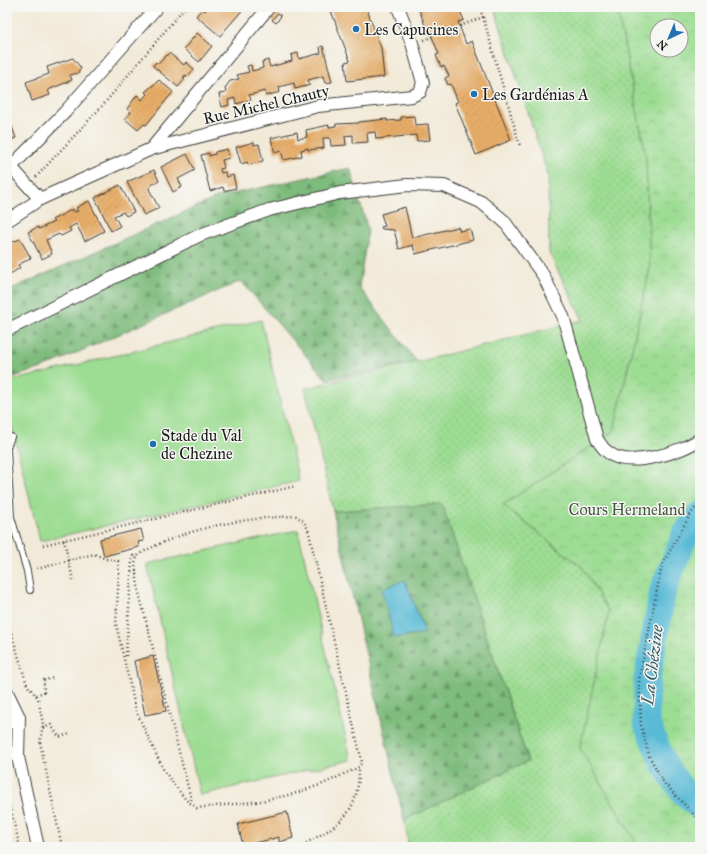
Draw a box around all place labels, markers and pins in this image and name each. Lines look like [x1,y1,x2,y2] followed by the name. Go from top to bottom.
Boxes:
[364,20,458,39] place label: Les Capucines
[351,24,361,34] marker: Les Capucines
[482,85,589,104] place label: Les Gardénias A
[469,89,479,99] marker: Les Gardénias A
[161,426,242,463] place label: Stade du Val de Chezine
[148,439,158,449] marker: Stade du Val de Chezine

